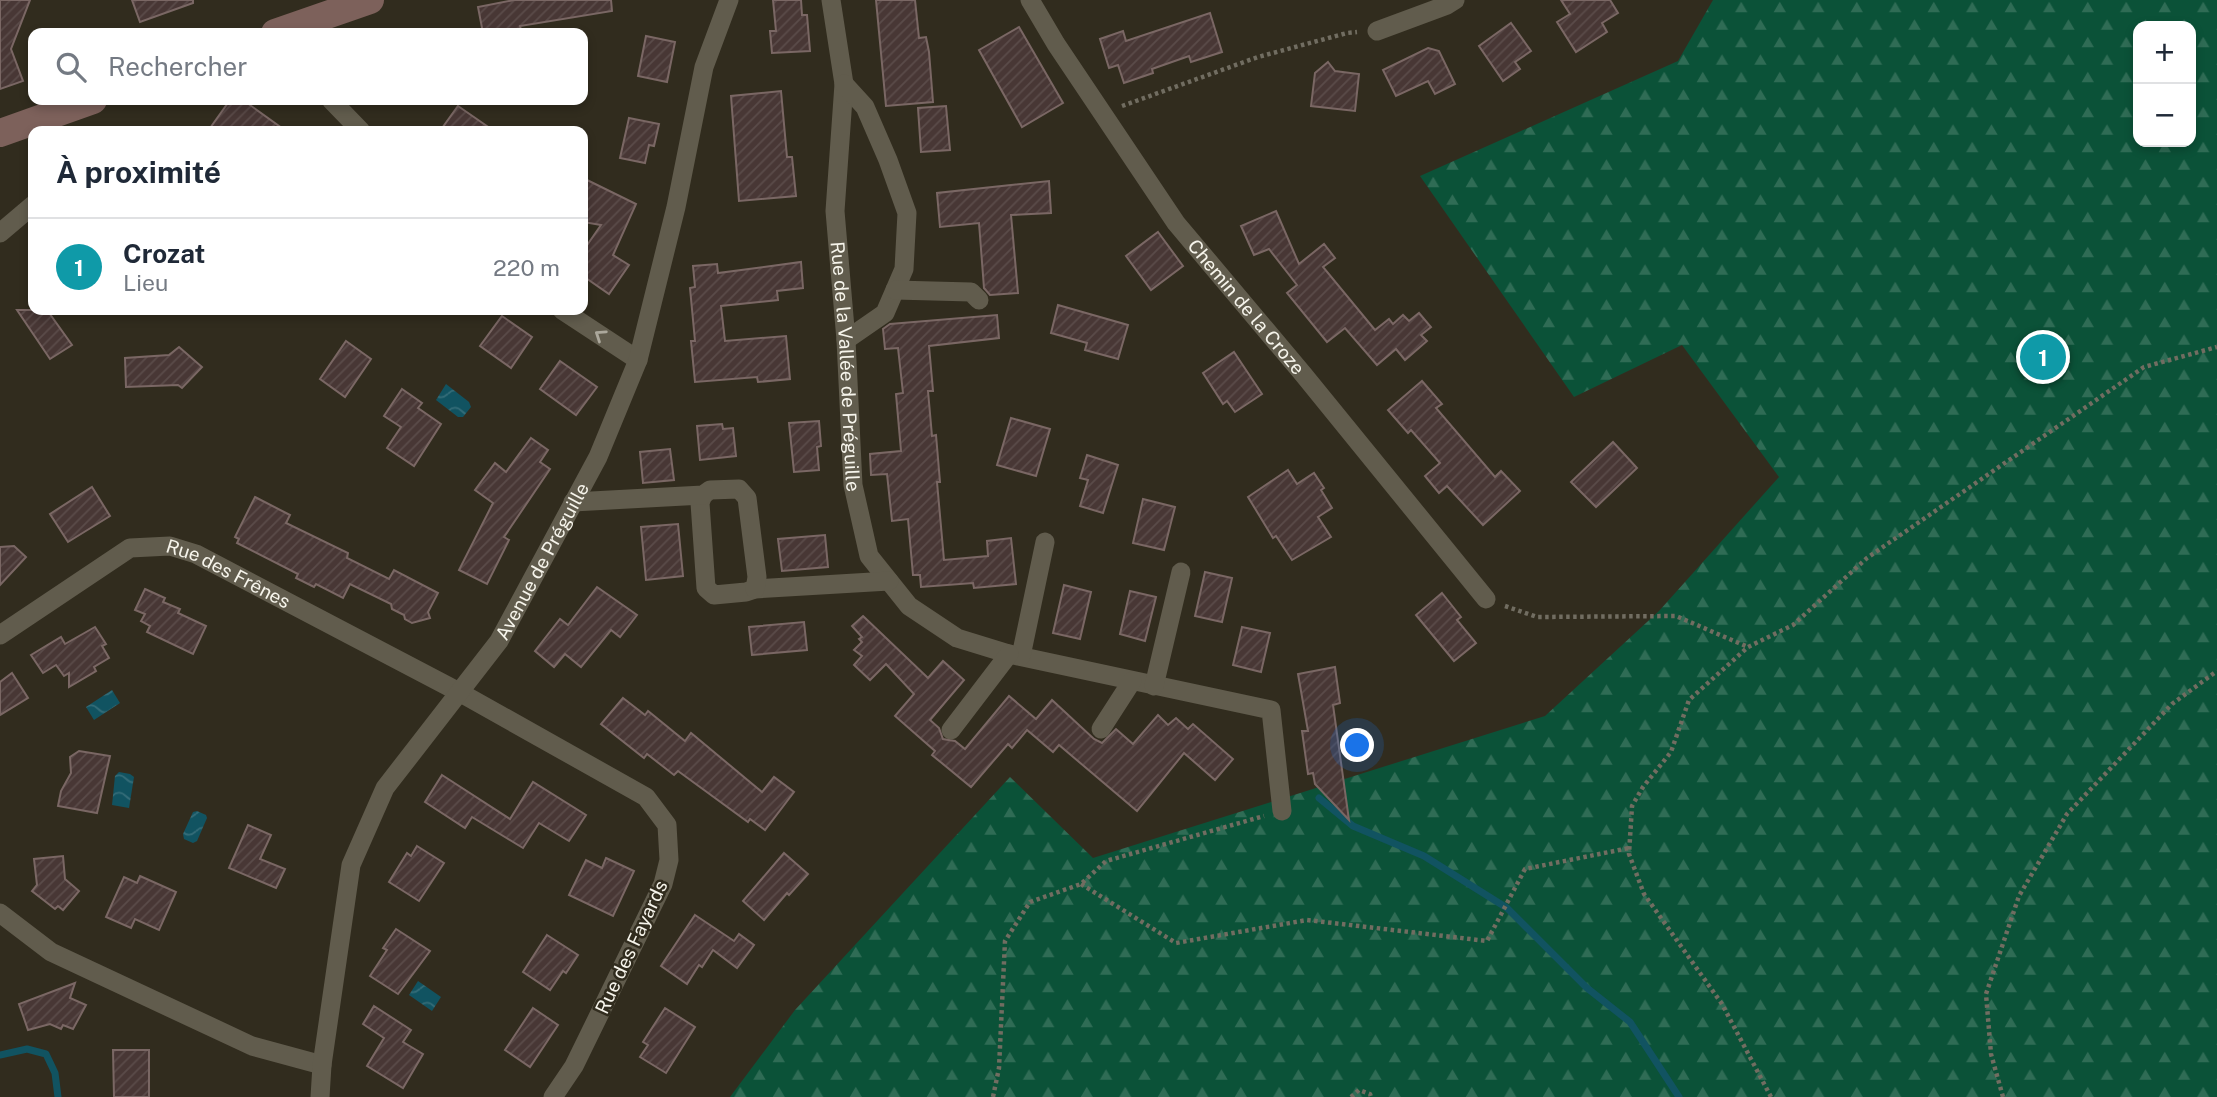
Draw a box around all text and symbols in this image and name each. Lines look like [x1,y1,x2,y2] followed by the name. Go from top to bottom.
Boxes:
[2133,21,2196,147] map controls
[2133,21,2196,84] button: +
[28,28,588,105] search box
[52,48,90,86] icon: search
[108,51,247,82] text: Rechercher
[2133,84,2196,147] button: −
[56,154,221,190] text: À proximité
[1183,235,1309,379] street label: Chemin de la Croze
[123,238,205,269] text: Crozat
[827,240,865,494] street label: Rue de la Vallée de Préguille
[74,254,84,281] text: 1
[493,254,560,281] text: 220 m
[123,269,168,296] text: Lieu
[595,331,608,343] one-way arrow
[2020,331,2066,383] pin: 1
[491,479,593,644] street label: Avenue de Préguille
[164,535,294,613] street label: Rue des Frênes
[1340,728,1374,762] your location
[590,877,672,1017] street label: Rue des Fayards

